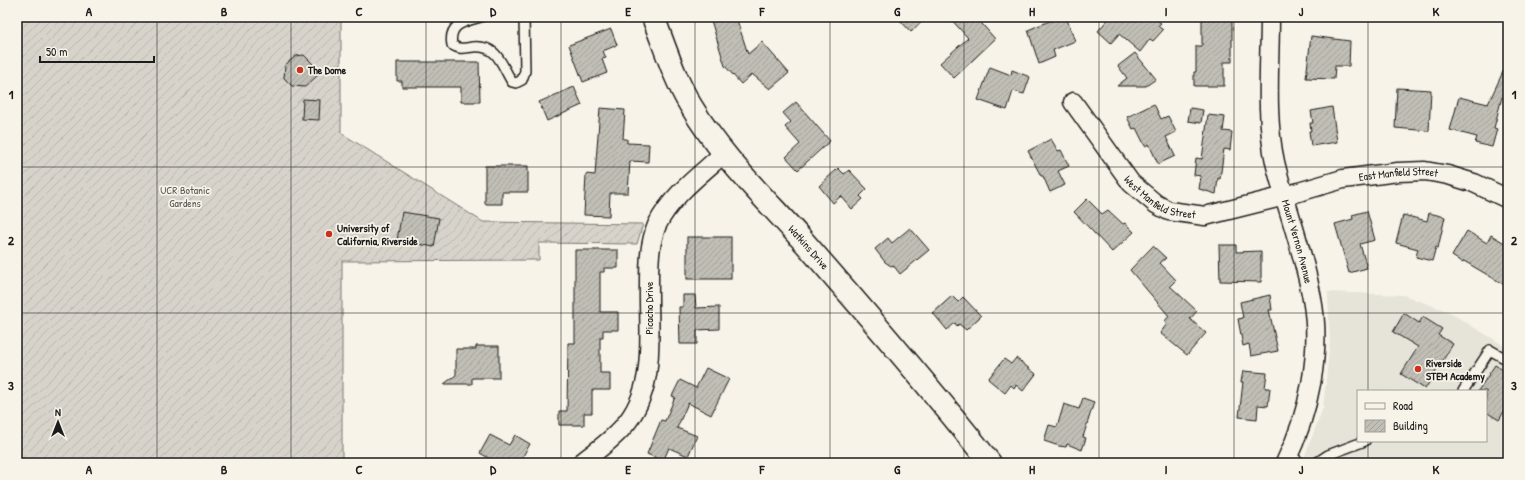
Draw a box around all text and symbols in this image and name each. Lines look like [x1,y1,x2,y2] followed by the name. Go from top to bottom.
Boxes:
[86,2,93,20] text: A
[221,2,228,20] text: B
[355,2,363,20] text: C
[490,2,497,20] text: D
[625,2,631,20] text: E
[759,2,766,20] text: F
[894,2,901,20] text: G
[1029,2,1035,20] text: H
[1164,2,1168,20] text: I
[1299,2,1304,20] text: J
[1433,2,1440,20] text: K
[40,38,154,64] scale bar
[46,43,67,60] text: 50 m
[307,63,347,77] place label: The Dome
[295,65,305,75] marker: The Dome
[9,85,14,103] text: 1
[1512,85,1517,103] text: 1
[1358,164,1439,184] street label: East Manfield Street
[1121,173,1197,222] street label: West Manfield Street
[160,183,210,210] park label: UCR Botanic Gardens
[1279,198,1316,285] street label: Mount Vernon Avenue
[337,221,418,248] place label: University of California, Riverside
[785,222,832,273] street label: Watkins Drive
[324,229,334,239] marker: University of California, Riverside
[8,231,15,249] text: 2
[1511,231,1518,249] text: 2
[642,281,656,334] street label: Picacho Drive
[1426,356,1485,384] place label: Riverside STEM Academy
[1413,364,1423,374] marker: Riverside STEM Academy
[8,376,14,394] text: 3
[1511,376,1517,394] text: 3
[1357,390,1487,442] legend
[1393,397,1413,414] text: Road
[38,402,78,442] north arrow
[55,405,61,419] text: N
[1393,417,1428,434] text: Building
[86,460,93,478] text: A
[221,460,228,478] text: B
[355,460,363,478] text: C
[490,460,497,478] text: D
[625,460,631,478] text: E
[759,460,766,478] text: F
[894,460,901,478] text: G
[1029,460,1035,478] text: H
[1164,460,1168,478] text: I
[1299,460,1304,478] text: J
[1433,460,1440,478] text: K

